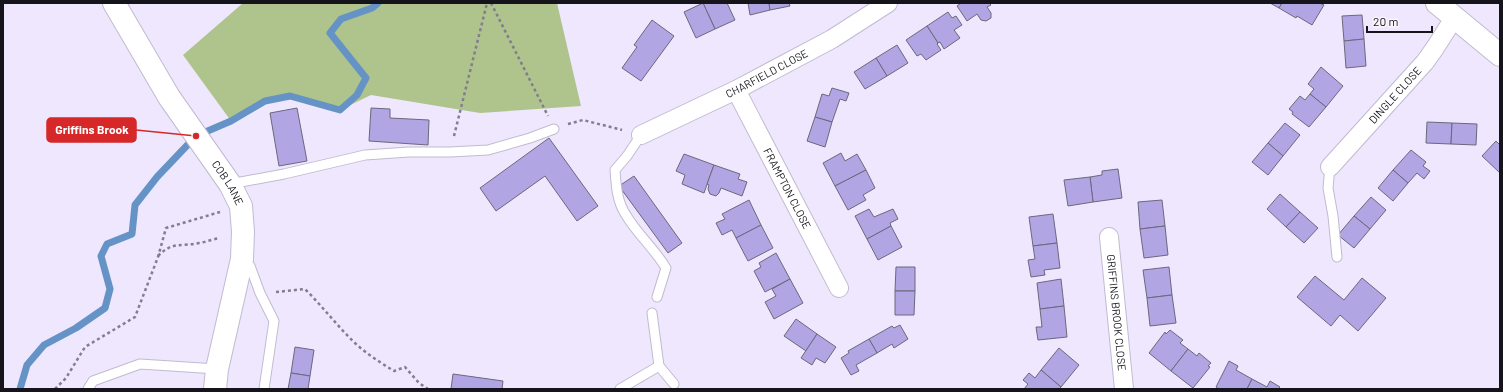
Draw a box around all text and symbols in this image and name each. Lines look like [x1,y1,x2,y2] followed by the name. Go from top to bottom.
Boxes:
[1367,8,1432,34] scale bar
[1373,14,1399,28] text: 20 m
[723,46,810,100] street label: CHARFIELD CLOSE
[1366,63,1424,126] street label: DINGLE CLOSE
[47,118,136,142] callout: Griffins Brook
[55,122,129,136] text: Griffins Brook
[761,146,814,231] street label: FRAMPTON CLOSE
[209,158,247,207] street label: COB LANE
[1105,254,1129,372] street label: GRIFFINS BROOK CLOSE

